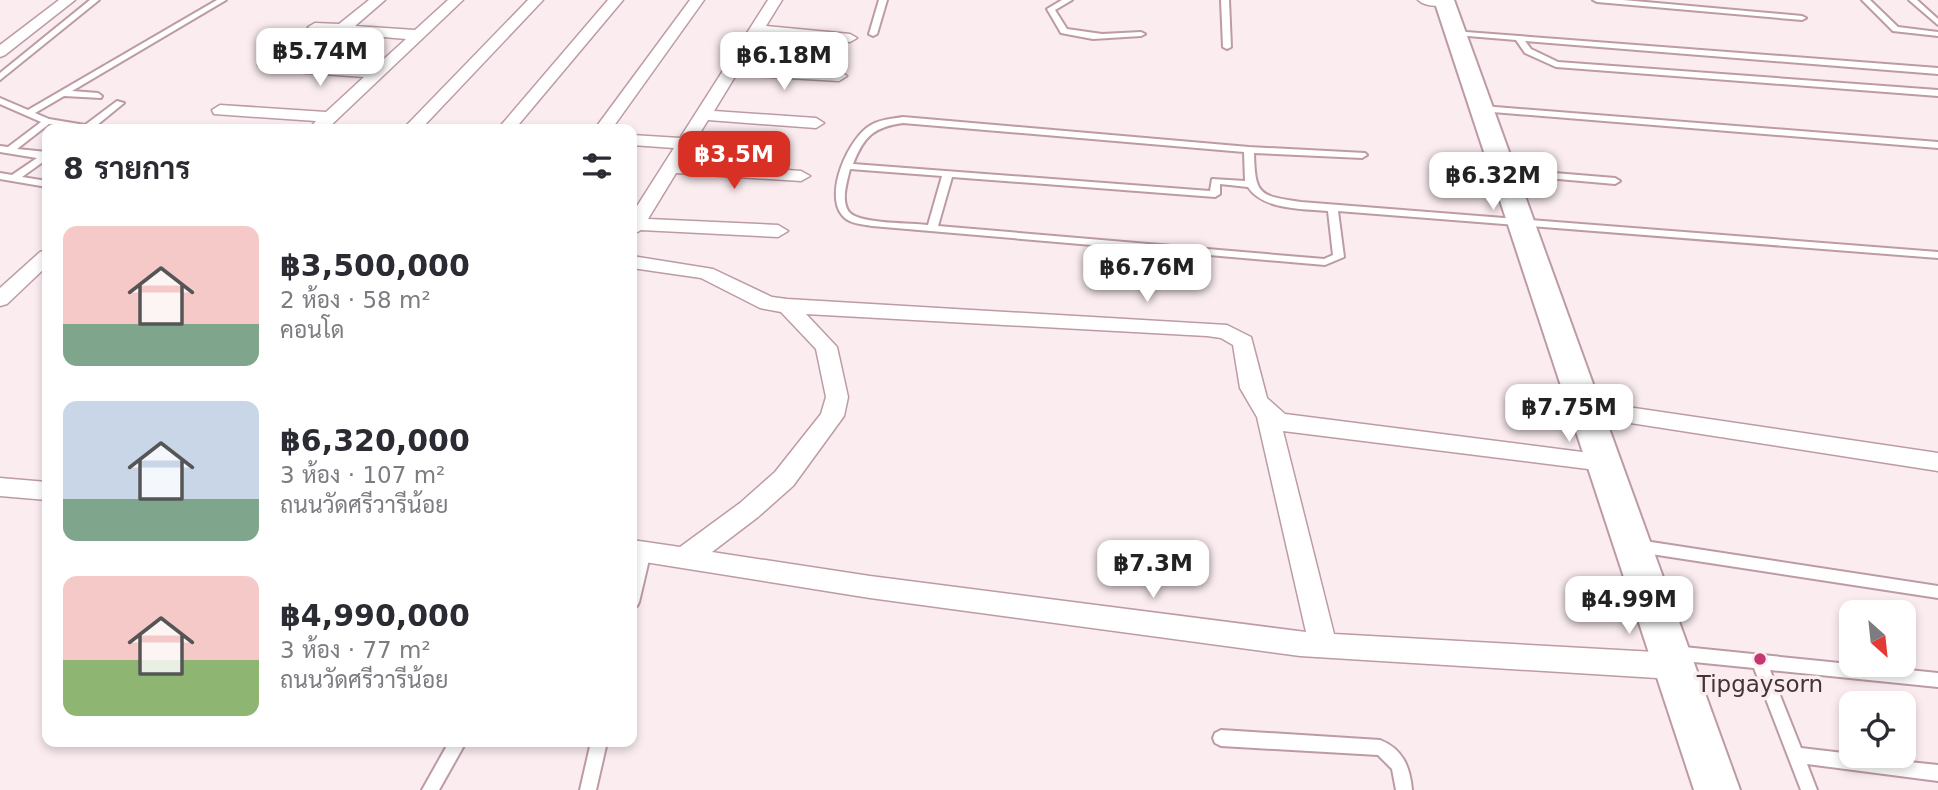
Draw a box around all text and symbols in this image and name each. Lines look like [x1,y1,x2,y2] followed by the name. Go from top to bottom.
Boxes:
[263,28,377,88] pin: ฿5.74M
[727,32,841,92] pin: ฿6.18M
[272,38,368,64] text: ฿5.74M
[736,42,832,68] text: ฿6.18M
[685,132,783,191] pin: ฿3.5M
[694,141,774,167] text: ฿3.5M
[578,147,616,185] icon: filters
[63,151,190,186] text: 8 รายการ
[1436,152,1550,212] pin: ฿6.32M
[1445,162,1541,188] text: ฿6.32M
[1090,244,1204,304] pin: ฿6.76M
[280,248,470,283] text: ฿3,500,000
[119,254,203,338] icon: home
[1099,254,1195,280] text: ฿6.76M
[280,287,431,313] text: 2 ห้อง · 58 m²
[280,317,344,343] text: คอนโด
[1512,384,1626,444] pin: ฿7.75M
[1521,394,1617,420] text: ฿7.75M
[280,423,470,458] text: ฿6,320,000
[119,429,203,513] icon: home
[280,462,445,488] text: 3 ห้อง · 107 m²
[280,492,448,518] text: ถนนวัดศรีวารีน้อย
[1104,540,1202,600] pin: ฿7.3M
[1113,550,1193,576] text: ฿7.3M
[1572,576,1686,636] pin: ฿4.99M
[1581,586,1677,612] text: ฿4.99M
[280,598,470,633] text: ฿4,990,000
[1839,600,1916,677] north arrow
[1839,600,1916,768] map controls
[119,604,203,688] icon: home
[280,637,431,663] text: 3 ห้อง · 77 m²
[1752,651,1768,667] marker: Tipgaysorn
[280,667,448,693] text: ถนนวัดศรีวารีน้อย
[1696,671,1823,697] place label: Tipgaysorn
[1839,691,1916,768] button: locate

